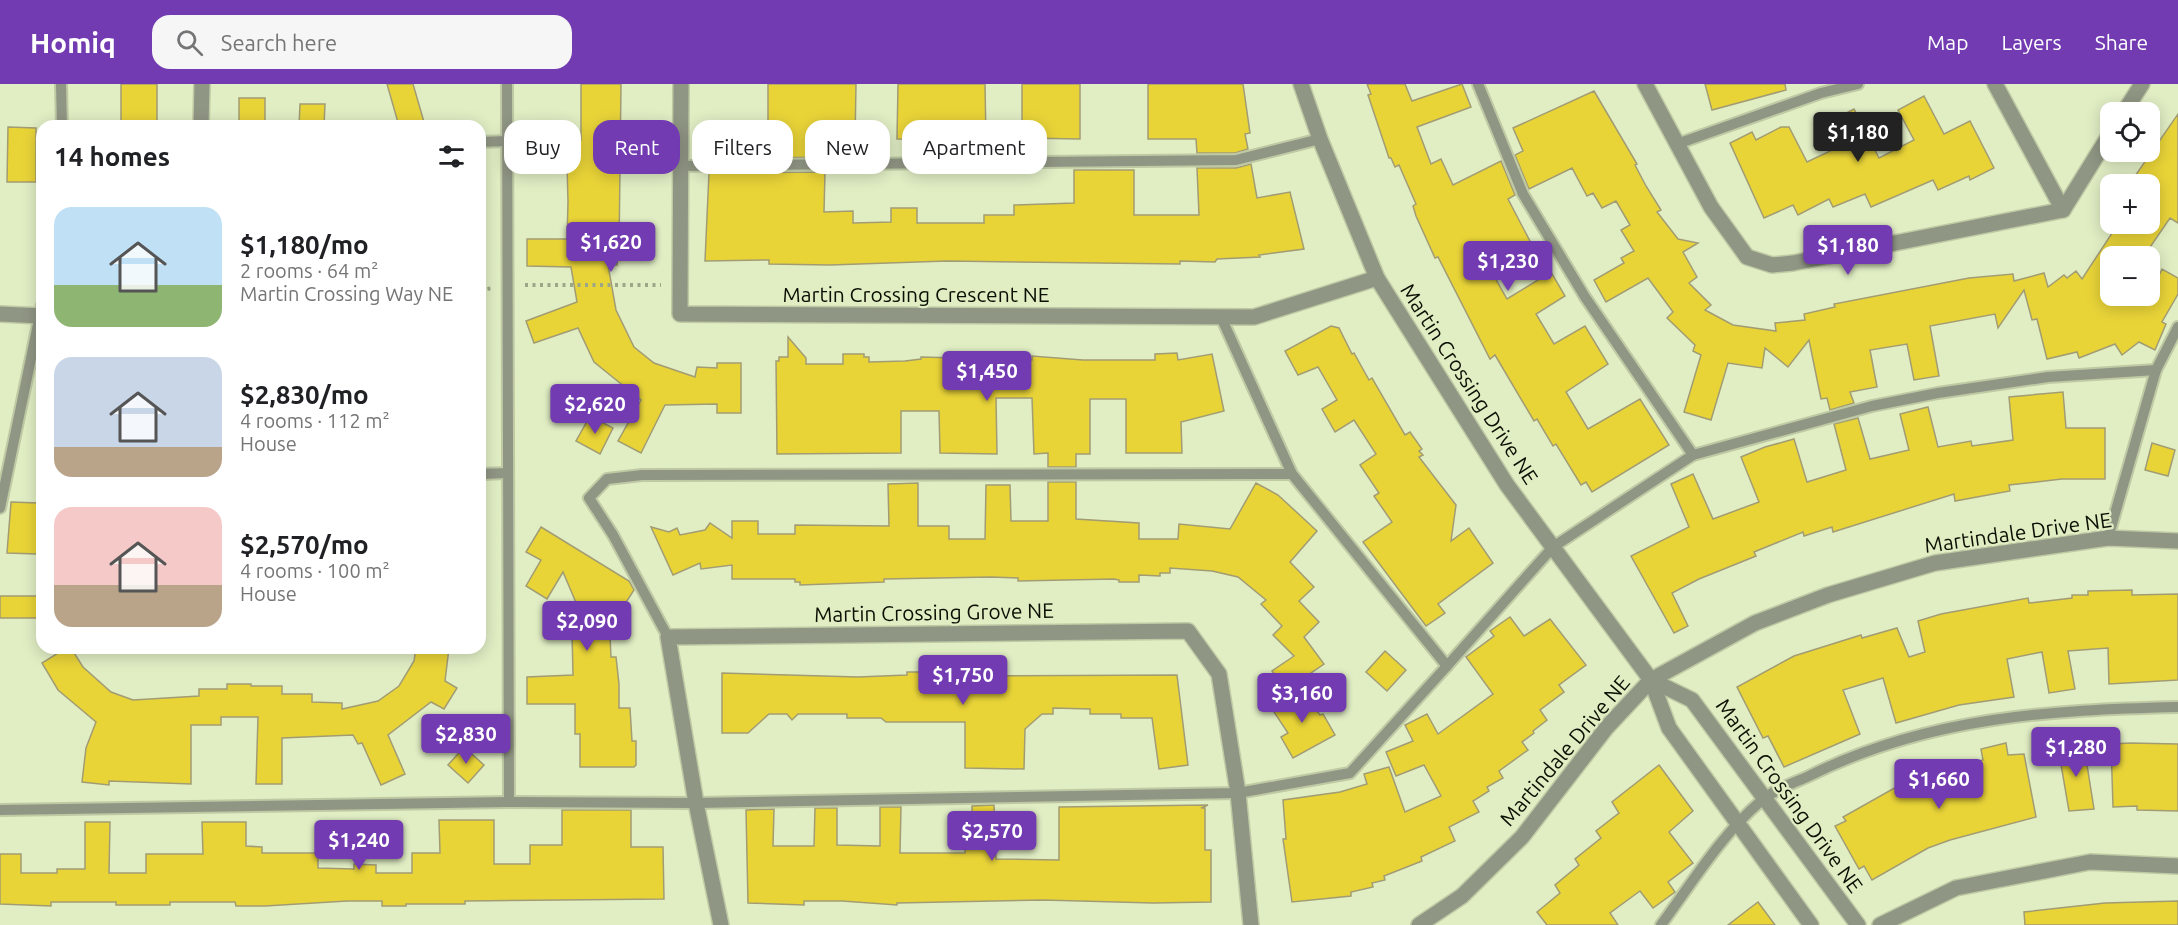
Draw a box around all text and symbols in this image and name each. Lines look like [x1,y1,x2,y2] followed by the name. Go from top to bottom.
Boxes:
[152,15,572,69] search box
[173,26,206,59] icon: search
[30,27,116,58] text: Homiq
[221,30,337,55] text: Search here
[1927,30,1968,54] text: Map
[2001,30,2062,54] text: Layers
[2095,30,2148,54] text: Share
[2100,102,2160,306] map controls
[2100,102,2160,162] button: locate
[1809,112,1907,163] pin: $1,180
[504,120,581,174] chip: Buy
[593,120,680,174] chip: Rent
[692,120,793,174] chip: Filters
[805,120,890,174] chip: New
[902,120,1047,174] chip: Apartment
[1827,120,1889,143] text: $1,180
[435,140,468,173] icon: filters
[54,142,170,171] text: 14 homes
[2100,174,2160,234] button: +
[562,222,660,273] pin: $1,620
[1799,225,1897,276] pin: $1,180
[240,230,369,259] text: $1,180/mo
[580,230,642,253] text: $1,620
[102,231,174,303] icon: home
[1817,233,1879,256] text: $1,180
[1459,241,1557,292] pin: $1,230
[2100,246,2160,306] button: −
[1477,249,1539,272] text: $1,230
[240,259,378,282] text: 2 rooms · 64 m²
[1396,279,1544,488] street label: Martin Crossing Drive NE
[240,282,453,305] text: Martin Crossing Way NE
[782,282,1050,306] street label: Martin Crossing Crescent NE
[938,351,1036,402] pin: $1,450
[956,359,1018,382] text: $1,450
[240,380,369,409] text: $2,830/mo
[102,381,174,453] icon: home
[546,384,644,435] pin: $2,620
[564,392,626,415] text: $2,620
[240,409,390,432] text: 4 rooms · 112 m²
[240,432,297,455] text: House
[1923,507,2113,557] street label: Martindale Drive NE
[240,530,369,559] text: $2,570/mo
[102,531,174,603] icon: home
[240,559,390,582] text: 4 rooms · 100 m²
[240,582,297,605] text: House
[814,598,1054,626] street label: Martin Crossing Grove NE
[538,601,636,652] pin: $2,090
[556,609,618,632] text: $2,090
[914,655,1012,706] pin: $1,750
[932,663,994,686] text: $1,750
[1494,670,1634,830] street label: Martindale Drive NE
[1253,673,1351,724] pin: $3,160
[1271,681,1333,704] text: $3,160
[1711,694,1868,897] street label: Martin Crossing Drive NE
[417,714,515,765] pin: $2,830
[435,722,497,745] text: $2,830
[2027,727,2125,778] pin: $1,280
[2045,735,2107,758] text: $1,280
[1890,759,1988,810] pin: $1,660
[1908,767,1970,790] text: $1,660
[943,811,1041,862] pin: $2,570
[961,819,1023,842] text: $2,570
[310,820,408,871] pin: $1,240
[328,828,390,851] text: $1,240

